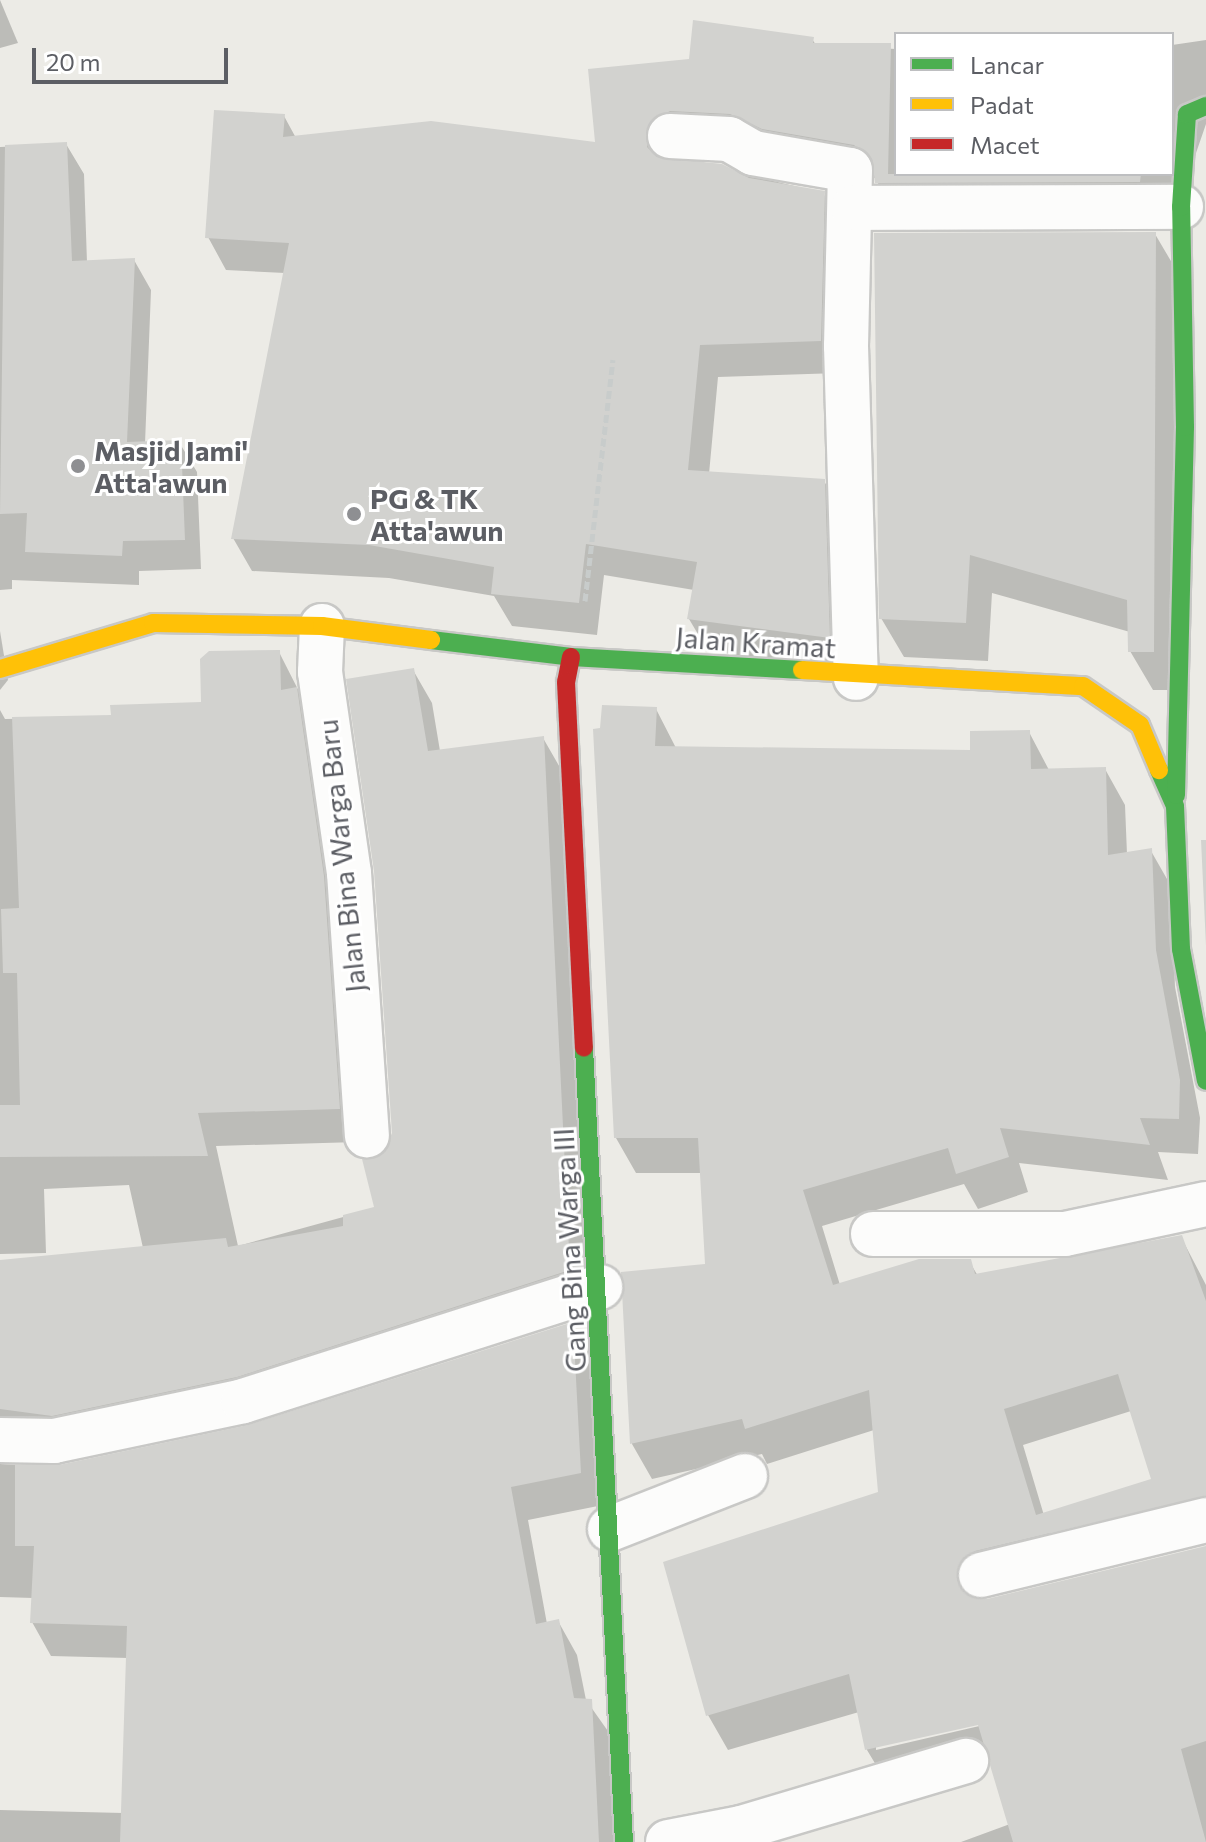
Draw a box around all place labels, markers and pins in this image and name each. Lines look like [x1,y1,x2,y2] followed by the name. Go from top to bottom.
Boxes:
[94,433,248,499] place label: Masjid Jami' Atta'awun
[69,457,87,475] marker: Masjid Jami' Atta'awun
[370,481,504,547] place label: PG & TK Atta'awun
[345,505,363,523] marker: PG & TK Atta'awun

